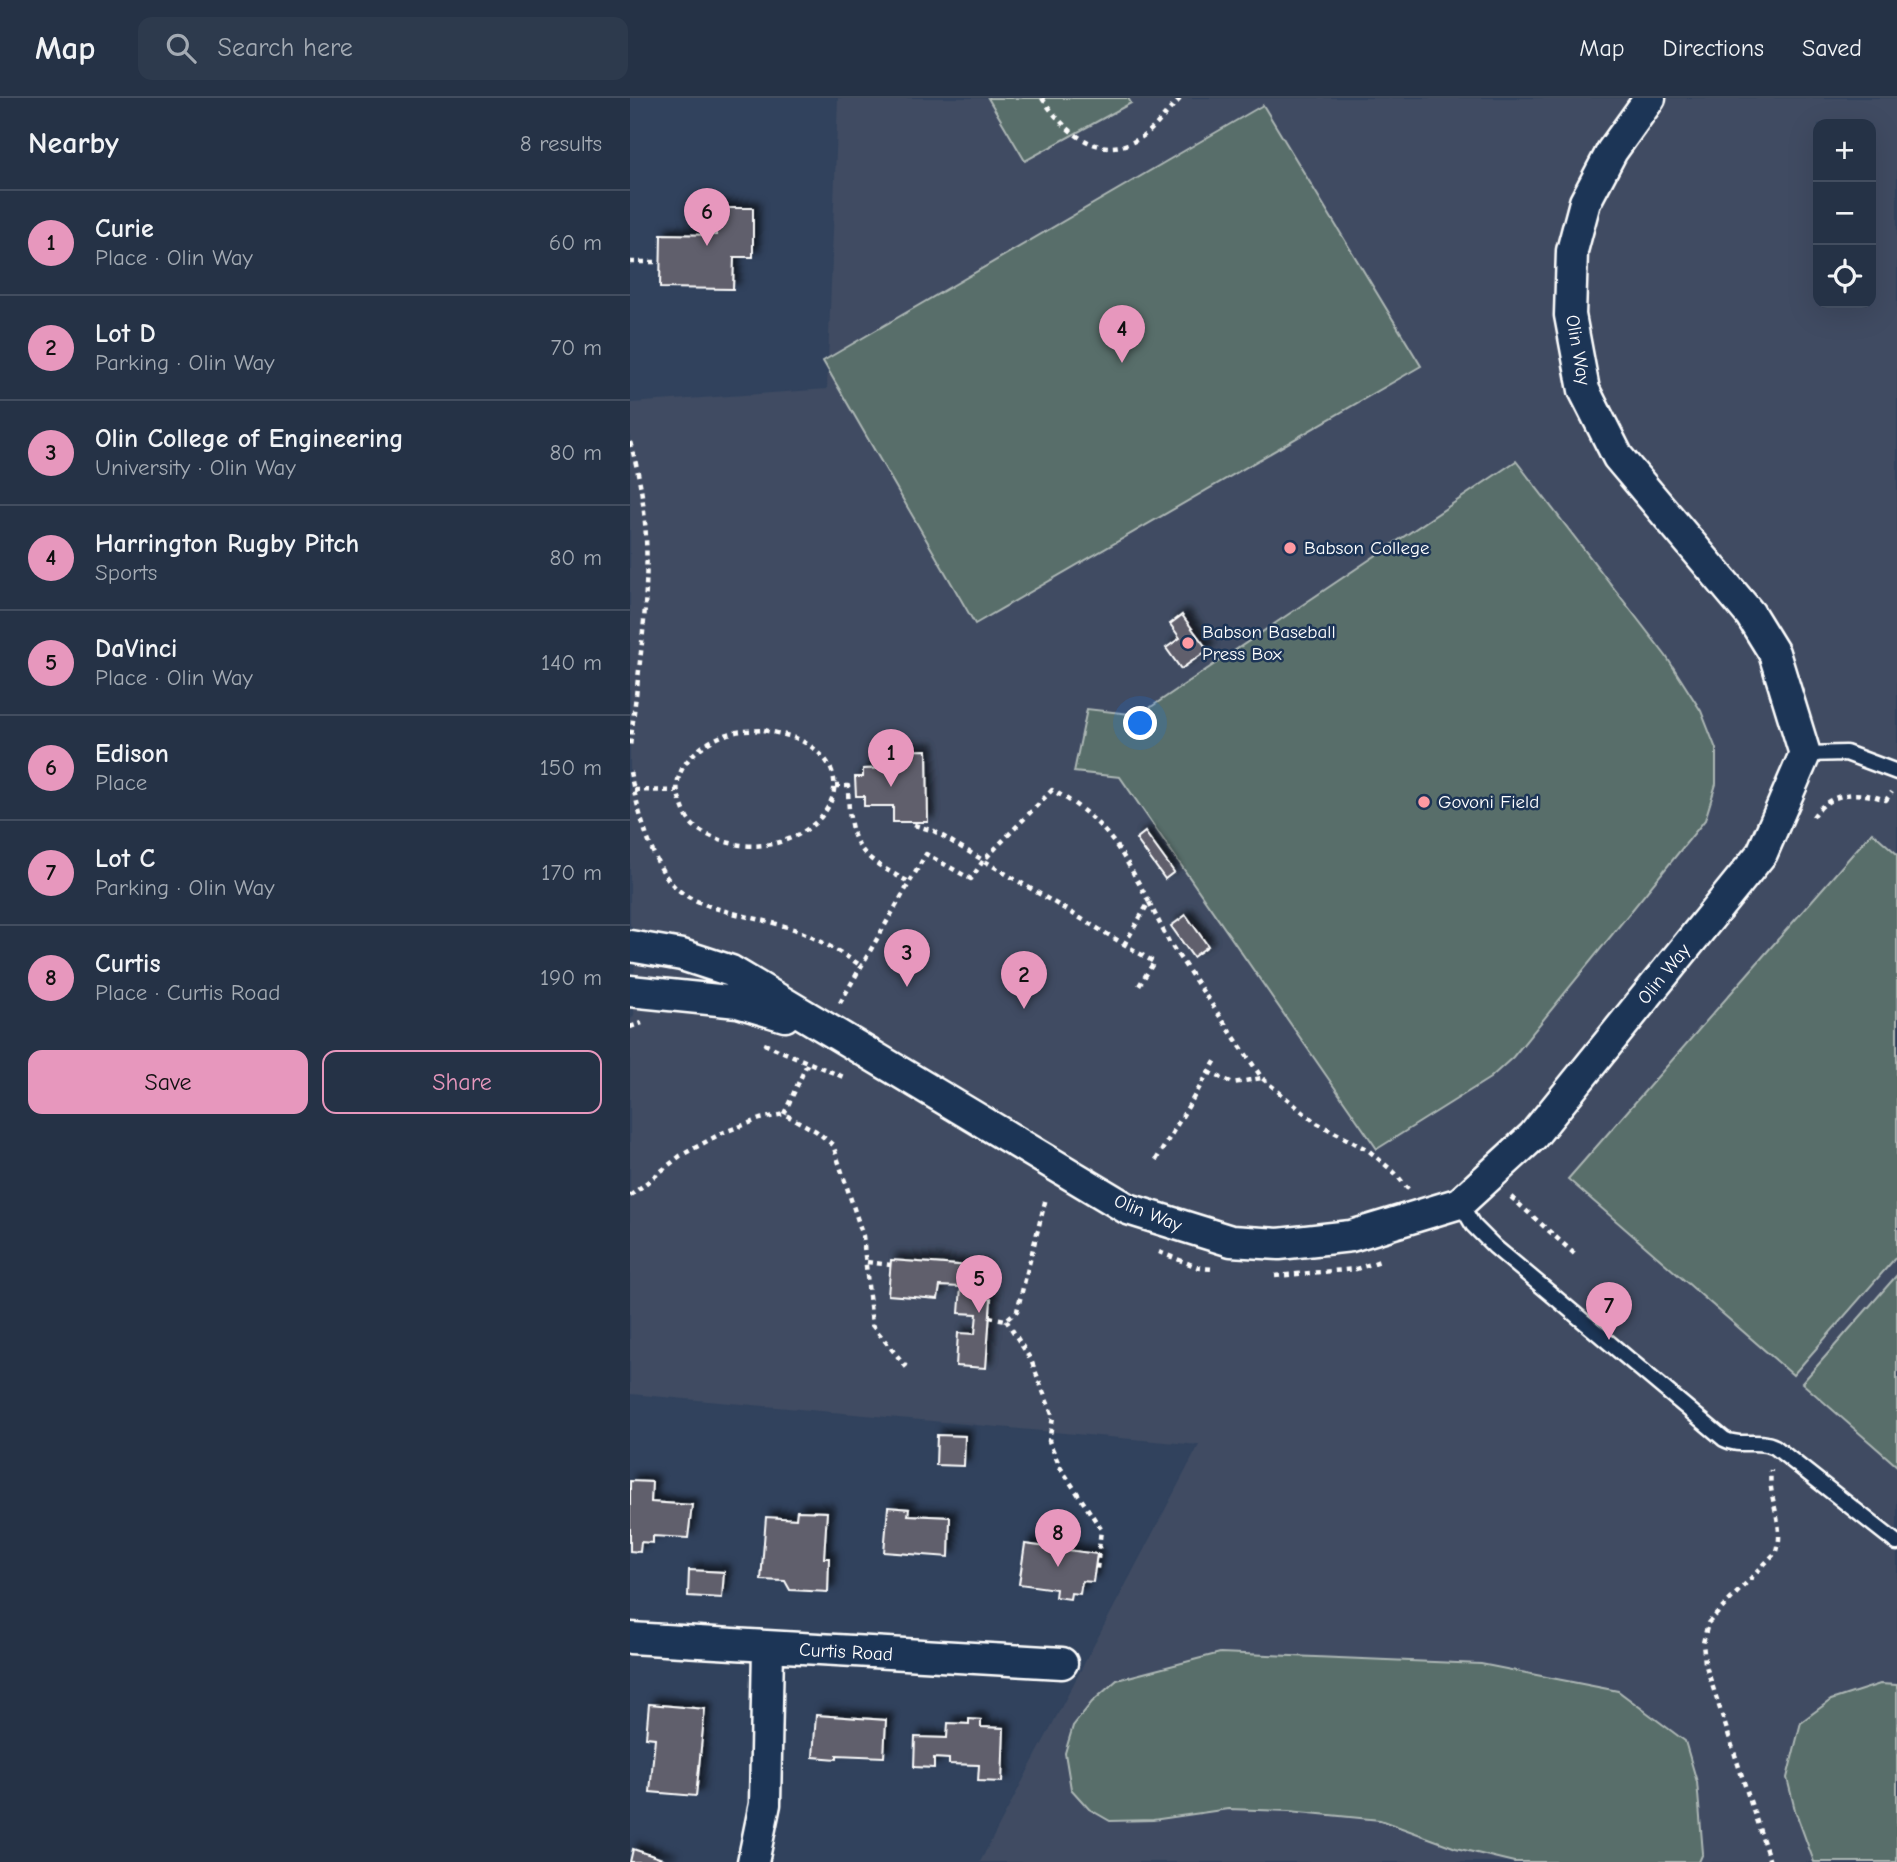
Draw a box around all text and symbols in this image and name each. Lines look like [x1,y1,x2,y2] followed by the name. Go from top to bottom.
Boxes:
[138,17,628,80] search box
[35,29,96,67] text: Map
[162,29,200,67] icon: search
[218,33,353,63] text: Search here
[1579,34,1625,62] text: Map
[1663,34,1764,62] text: Directions
[1802,34,1862,62] text: Saved
[1813,119,1876,308] map controls
[1813,119,1876,182] button: +
[28,126,119,161] text: Nearby
[520,130,602,157] text: 8 results
[1813,182,1876,245] button: −
[684,188,730,246] pin: 6
[95,214,154,244] text: Curie
[46,229,56,256] text: 1
[549,229,602,256] text: 60 m
[95,244,253,271] text: Place · Olin Way
[1813,245,1876,308] button: locate
[1099,305,1145,363] pin: 4
[1561,313,1595,387] street label: Olin Way
[95,319,156,349] text: Lot D
[45,334,57,361] text: 2
[550,334,602,361] text: 70 m
[95,349,275,376] text: Parking · Olin Way
[95,424,404,454] text: Olin College of Engineering
[45,439,57,466] text: 3
[549,439,602,466] text: 80 m
[95,454,296,481] text: University · Olin Way
[95,529,359,559] text: Harrington Rugby Pitch
[1304,537,1430,559] place label: Babson College
[1282,540,1298,556] marker: Babson College
[46,544,56,571] text: 4
[549,544,602,571] text: 80 m
[95,559,157,586] text: Sports
[1202,621,1336,665] place label: Babson Baseball Press Box
[95,634,177,664] text: DaVinci
[1180,635,1196,651] marker: Babson Baseball Press Box
[45,649,57,676] text: 5
[541,649,602,676] text: 140 m
[95,664,253,691] text: Place · Olin Way
[1123,706,1157,740] your location
[868,729,914,787] pin: 1
[95,739,169,769] text: Edison
[45,754,57,781] text: 6
[540,754,602,781] text: 150 m
[95,769,147,796] text: Place
[1438,791,1539,813] place label: Govoni Field
[1416,794,1432,810] marker: Govoni Field
[95,844,155,874] text: Lot C
[46,859,56,886] text: 7
[541,859,602,886] text: 170 m
[95,874,275,901] text: Parking · Olin Way
[884,929,930,987] pin: 3
[1633,939,1695,1009] street label: Olin Way
[95,949,160,979] text: Curtis
[1001,951,1047,1009] pin: 2
[45,964,57,991] text: 8
[540,964,602,991] text: 190 m
[95,979,281,1006] text: Place · Curtis Road
[28,1050,308,1114] button: Save
[322,1050,602,1114] button: Share
[1111,1189,1186,1237] street label: Olin Way
[956,1255,1002,1313] pin: 5
[1586,1282,1632,1340] pin: 7
[1035,1509,1081,1567] pin: 8
[799,1639,893,1665] street label: Curtis Road

